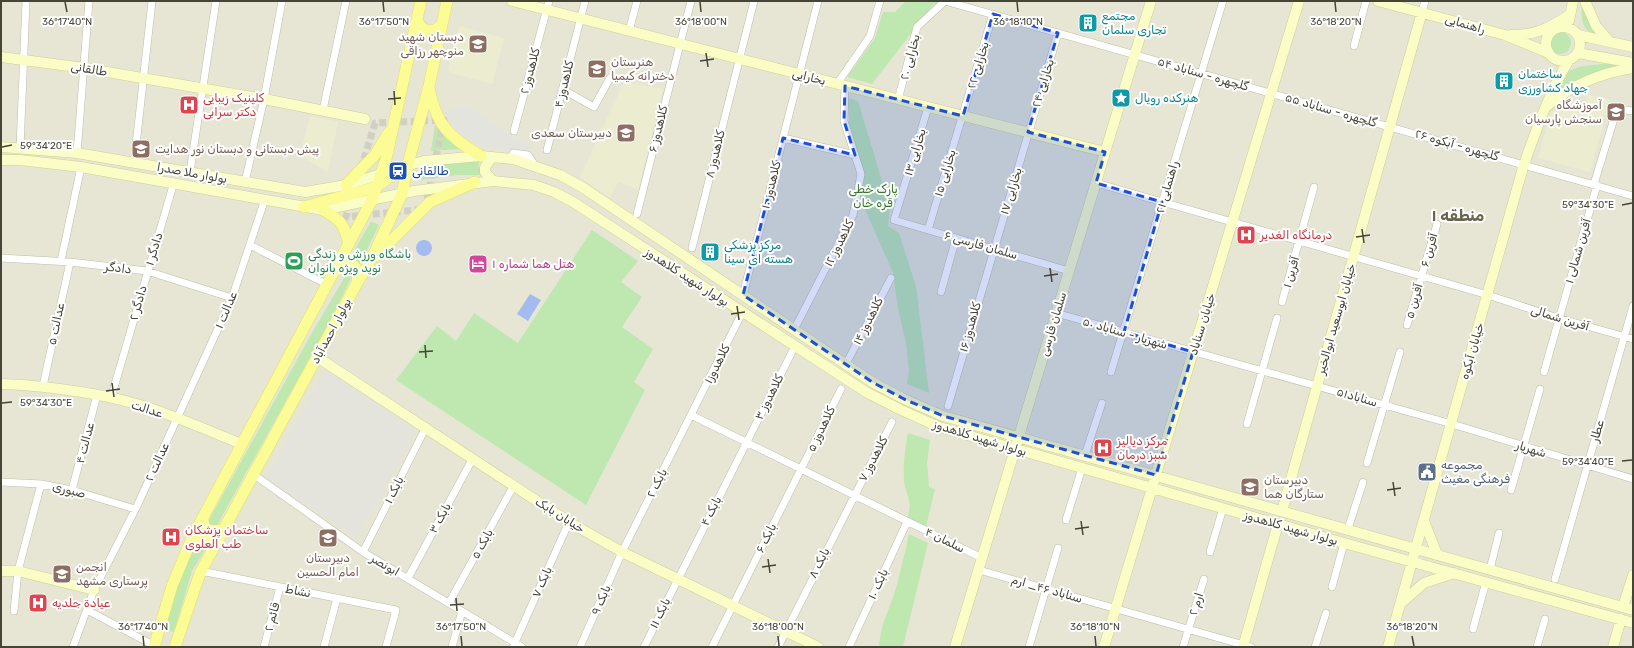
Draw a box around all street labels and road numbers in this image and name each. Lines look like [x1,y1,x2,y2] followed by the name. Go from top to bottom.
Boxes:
[1443,12,1487,37] street label: راهنمایی
[897,33,924,82] street label: بخارایی ۲۰
[964,40,993,91] street label: بخارایی ۲۲
[517,46,544,96] street label: کلاهدوز ۲
[1156,54,1251,95] street label: گلچهره - سناباد ۵۴
[1029,57,1058,109] street label: بخارایی ۲۴
[551,58,578,109] street label: کلاهدوز ۴
[70,59,108,80] street label: طالقانی
[790,66,827,89] street label: بخارایی
[1283,90,1379,131] street label: گلچهره - سناباد ۵۵
[645,104,672,154] street label: کلاهدوز ۶
[1413,126,1501,165] street label: گلچهره - آبکوه ۲۶
[901,127,930,178] street label: بخارایی ۱۳
[702,128,729,180] street label: کلاهدوز ۸
[931,148,960,198] street label: بخارایی ۱۵
[758,159,785,211] street label: کلاهدوز ۱۰
[1153,159,1182,215] street label: راهنمایی ۲۱
[156,160,228,187] street label: بولوار ملا صدرا
[997,166,1026,216] street label: بخارایی ۱۷
[1562,216,1595,285] street label: آفرين شمالى ١
[821,217,858,269] street label: کلاهدوز ۱۲
[942,228,1019,263] street label: سلمان فارسی ۶
[142,231,167,267] street label: دادگر ۱
[1417,231,1442,269] street label: آفرین ۶
[641,244,732,310] street label: بولوار شهید کلاهدوز
[1280,254,1303,290] street label: آفرین ۱
[103,259,133,278] street label: دادگر
[1313,262,1360,377] street label: خیابان ابوسعید ابوالخیر
[1402,281,1427,320] street label: آفرین ۵
[126,283,151,322] street label: دادگر ۲
[212,289,240,331] street label: عدالت ۱
[1037,290,1070,358] street label: سلمان فارسی
[1186,291,1218,357] street label: خیابان سناباد
[850,294,887,348] street label: کلاهدوز ۱۴
[308,296,355,367] street label: بولوار احمدآباد
[956,300,985,354] street label: کلاهدوز ۱۶
[45,301,67,346] street label: عدالت ۵
[1529,302,1591,335] street label: آفرین شمالی
[1081,314,1169,353] street label: شهریار - سناباد ۵۰
[1457,321,1488,381] street label: خیابان آبکوه
[701,342,734,386] street label: کلاهدوز۱
[752,371,788,422] street label: کلاهدوز ۳
[1335,384,1379,410] street label: سناباد۵۱
[130,398,165,421] street label: عدالت
[804,403,839,454] street label: کلاهدوز ۵
[930,417,1029,460] street label: بولوار شهید کلاهدوز
[1587,418,1608,445] street label: عطار
[73,420,97,465] street label: عدالت ۴
[855,434,892,484] street label: کلاهدوز ۷
[1513,437,1548,461] street label: شهریار
[142,440,172,484] street label: عدالت ۲
[644,466,670,500] street label: بابک ۲
[381,474,407,506] street label: بابک ۱
[51,479,87,502] street label: صبوری
[533,494,587,536] street label: خیابان بابک
[698,494,724,528] street label: بابک ۴
[426,500,454,536] street label: بابک ۳
[1241,508,1340,549] street label: بولوار شهید کلاهدوز
[753,521,779,555] street label: بابک ۶
[923,524,967,556] street label: سلمان ۴
[468,526,496,562] street label: بابک ۵
[805,545,833,581] street label: بابک ۸
[367,551,402,580] street label: ابونصر
[529,564,555,600] street label: بابک ۷
[865,566,891,602] street label: بابک ۱۰
[1009,572,1084,608] street label: سناباد ۴۶_ ارم
[284,582,312,600] street label: نشاط
[588,583,614,617] street label: بابک ۹
[1186,591,1208,618] street label: ارم ۲
[647,595,673,631] street label: بابک ۱۱
[261,601,284,633] street label: قائم ۲

